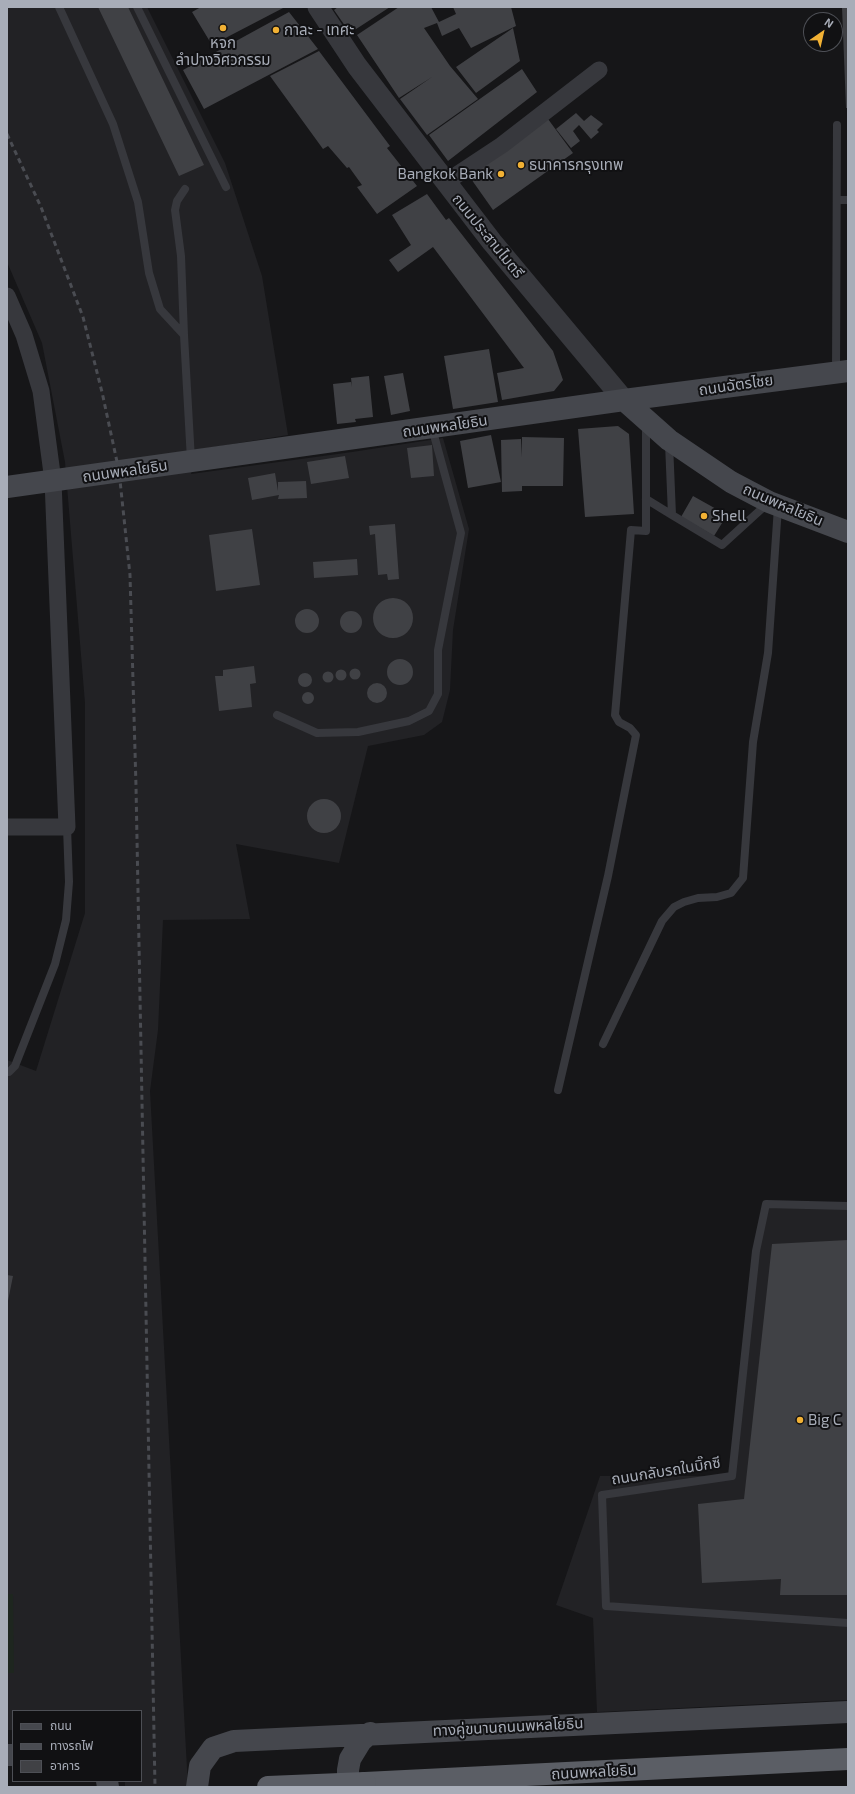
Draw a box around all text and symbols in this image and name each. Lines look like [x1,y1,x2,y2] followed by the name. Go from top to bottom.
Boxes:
[803,12,843,52] north arrow
[822,15,836,30] text: N
[284,21,354,39] place label: กาละ - เทศะ
[218,23,228,33] marker: หจก ลำปางวิศวกรรม
[271,25,281,35] marker: กาละ - เทศะ
[176,34,270,69] place label: หจก ลำปางวิศวกรรม
[529,156,623,174] place label: ธนาคารกรุงเทพ
[516,160,526,170] marker: ธนาคารกรุงเทพ
[398,165,493,183] place label: Bangkok Bank
[496,169,506,179] marker: Bangkok Bank
[448,190,528,282] street label: ถนนประสานไมตรี
[698,371,774,399] street label: ถนนฉัตรไชย
[401,411,489,441] street label: ถนนพหลโยธิน
[81,456,169,486] street label: ถนนพหลโยธิน
[740,480,826,530] street label: ถนนพหลโยธิน
[712,507,746,525] place label: Shell
[699,511,709,521] marker: Shell
[808,1411,841,1429] place label: Big C
[795,1415,805,1425] marker: Big C
[610,1453,722,1489] street label: ถนนกลับรถในบิ๊กซี
[12,1710,142,1782] legend
[432,1714,584,1740] street label: ทางคู่ขนานถนนพหลโยธิน
[50,1718,72,1732] text: ถนน
[50,1738,93,1752] text: ทางรถไฟ
[50,1758,80,1772] text: อาคาร
[551,1761,637,1783] street label: ถนนพหลโยธิน

